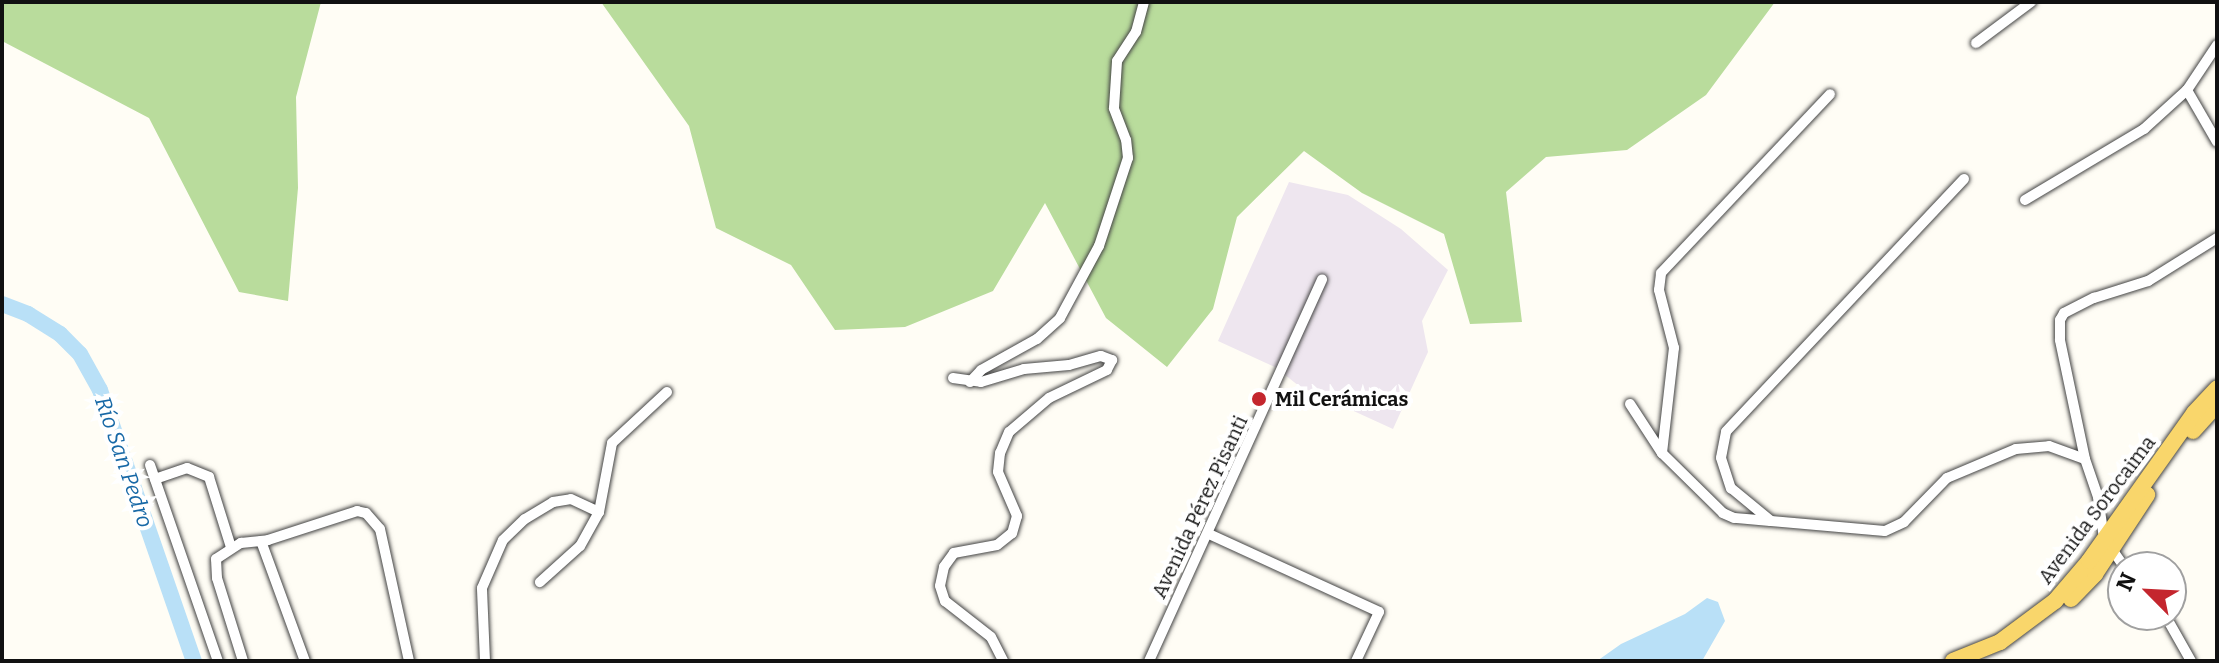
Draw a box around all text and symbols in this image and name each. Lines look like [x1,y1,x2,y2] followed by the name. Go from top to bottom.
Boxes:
[1275,387,1408,411] place label: Mil Cerámicas
[1250,390,1268,408] marker: Mil Cerámicas
[89,393,159,531] water label: Río San Pedro
[1147,412,1253,602] street label: Avenida Pérez Pisanti
[2033,431,2161,589] street label: Avenida Sorocaima
[2107,551,2187,631] north arrow
[2111,569,2142,595] text: N

